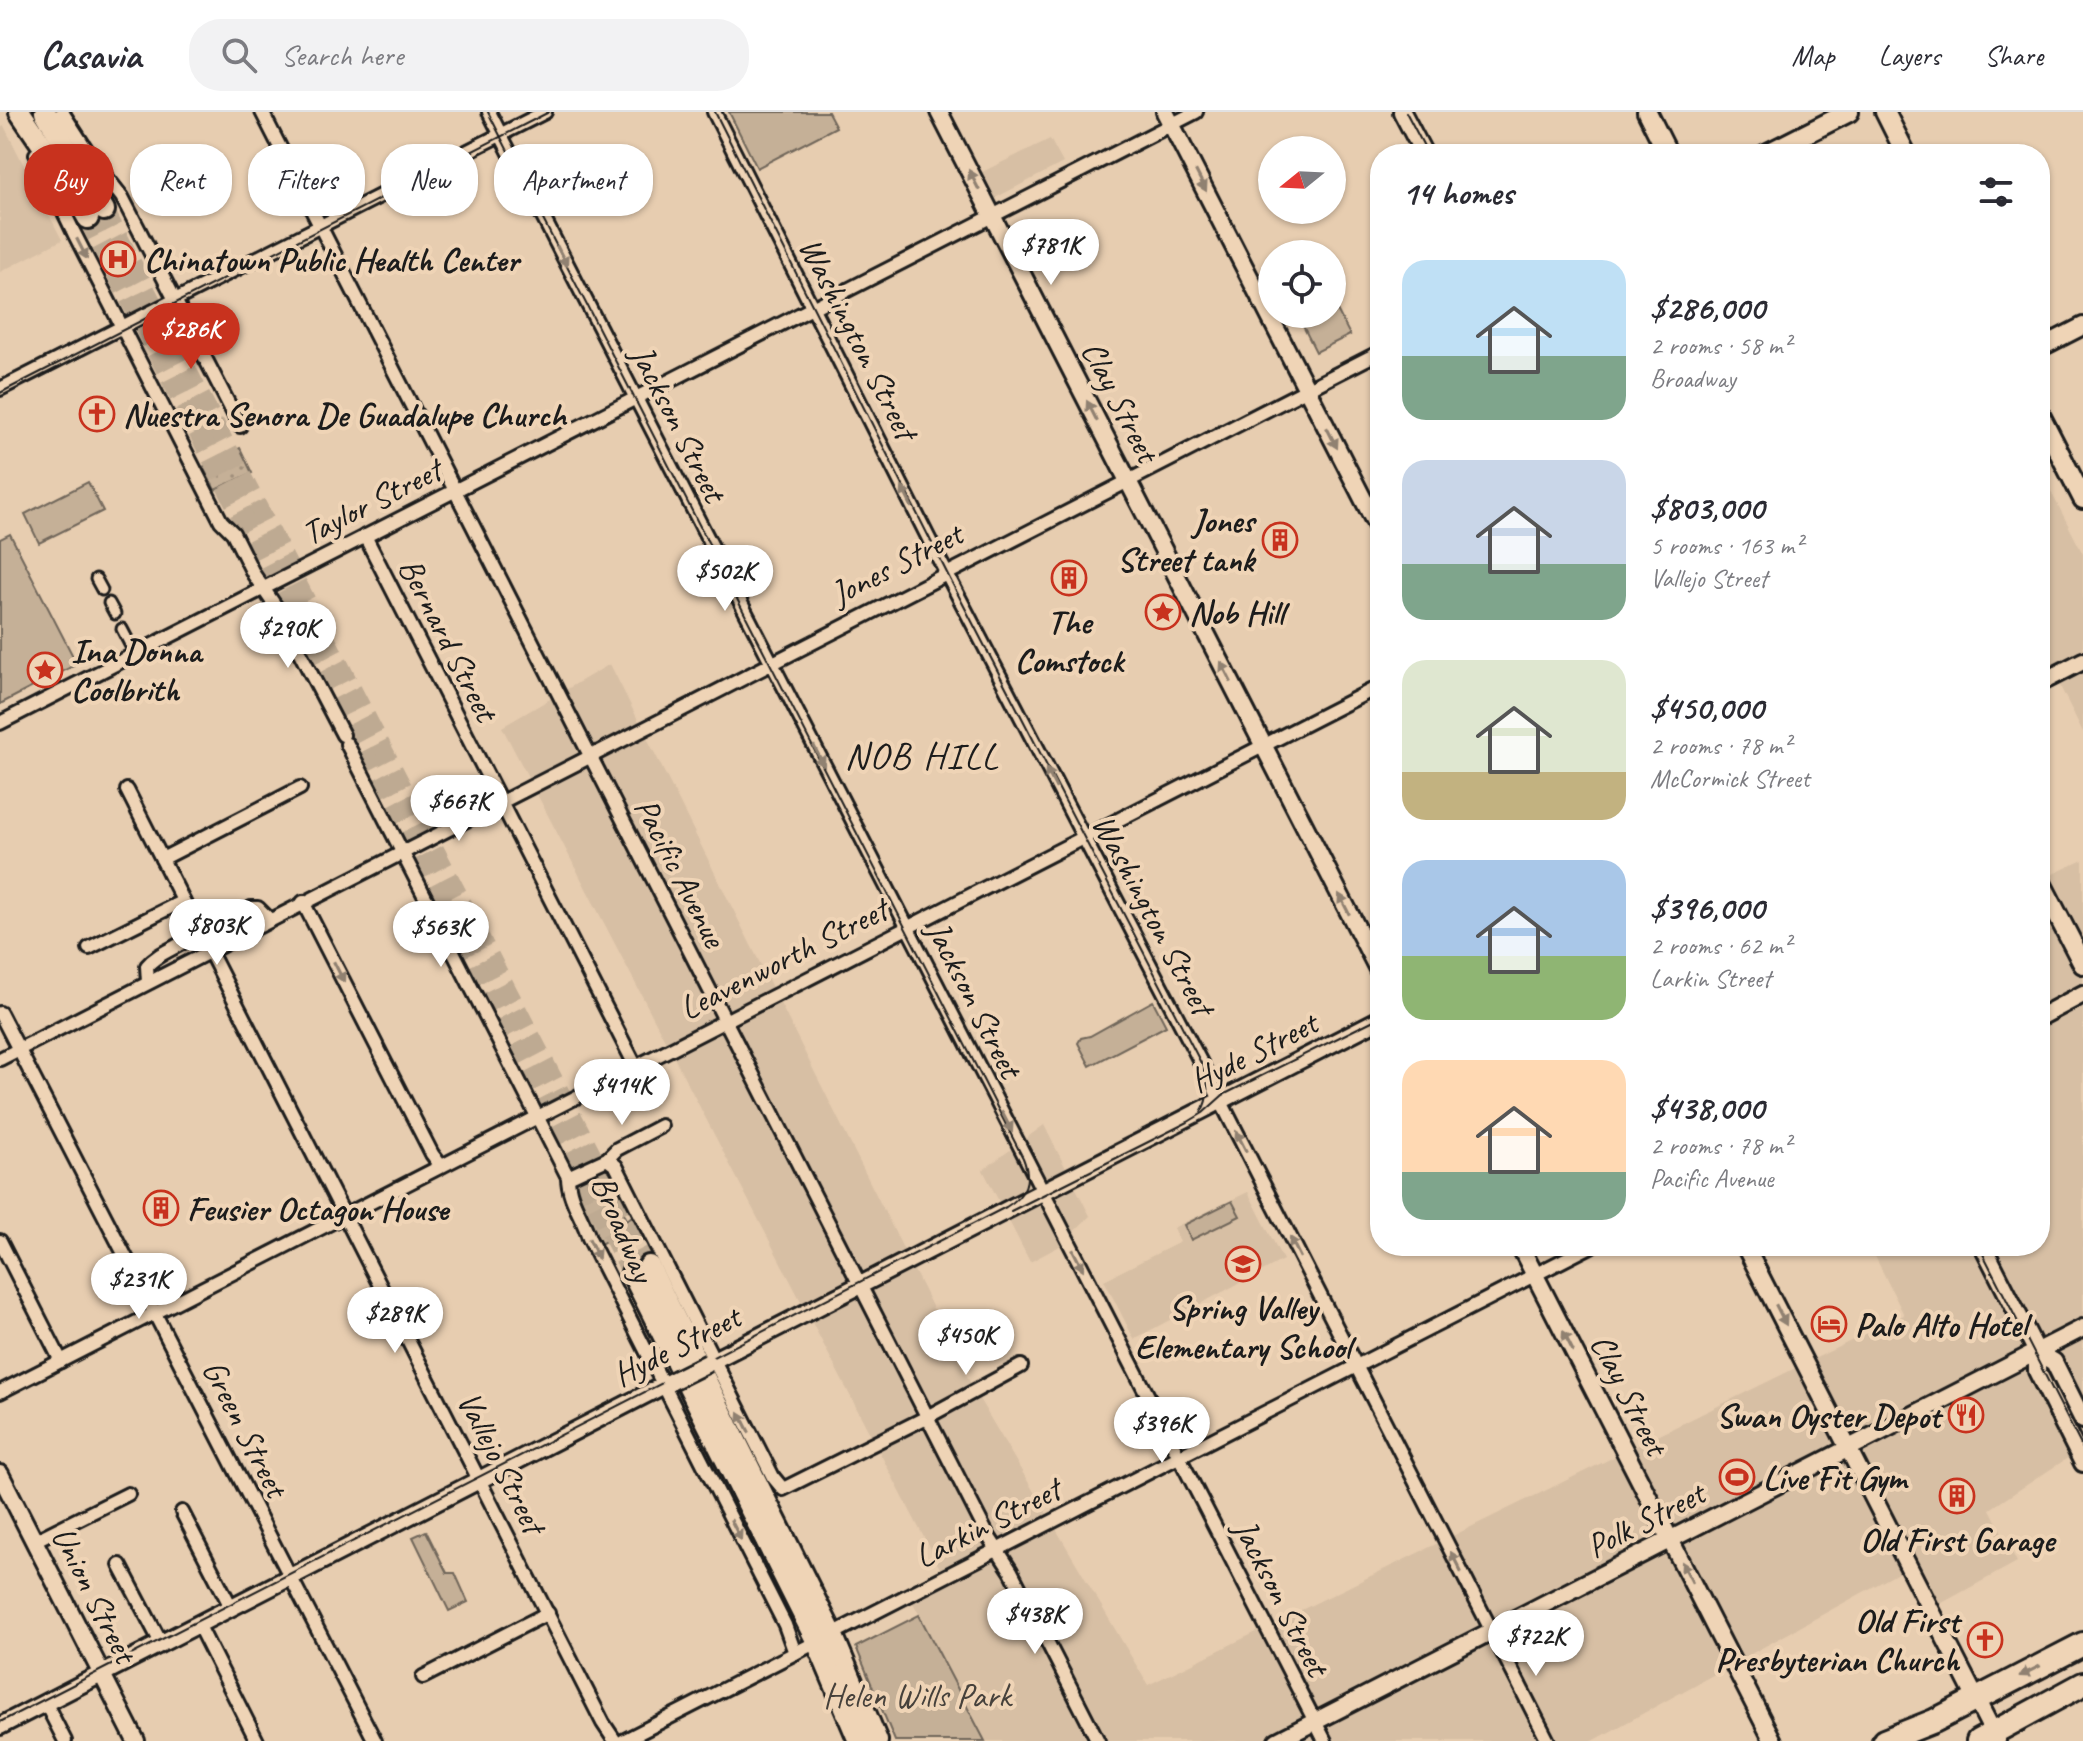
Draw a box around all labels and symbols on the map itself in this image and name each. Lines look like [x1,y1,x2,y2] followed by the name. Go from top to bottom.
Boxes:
[1258,136,1346,224] north arrow
[967,168,981,191] one-way arrow
[1194,170,1207,193] one-way arrow
[995,219,1107,287] pin: $781K
[789,230,930,451] street label: Washington Street
[74,238,88,260] one-way arrow
[144,238,522,281] place label: Chinatown Public Health Center
[99,240,137,278] hospital icon: Chinatown Public Health Center
[555,245,569,268] one-way arrow
[135,303,247,371] pin: $286K
[1072,334,1171,472] street label: Clay Street
[620,336,738,512] street label: Jackson Street
[123,393,568,436] place label: Nuestra Senora De Guadalupe Church
[78,395,116,433] church icon: Nuestra Senora De Guadalupe Church
[1086,400,1099,423] one-way arrow
[1325,426,1338,449] one-way arrow
[294,446,452,555] street label: Taylor Street
[901,485,914,508] one-way arrow
[1117,499,1257,581] place label: Jones Street tank
[822,510,972,616] street label: Jones Street
[1261,521,1299,559] building icon: Jones Street tank
[669,545,781,613] pin: $502K
[389,551,510,731] street label: Bernard Street
[1050,559,1088,597] building icon: The Comstock
[1189,591,1290,634] place label: Nob Hill
[1144,593,1182,631] place icon: Nob Hill
[1015,600,1126,682] place label: The Comstock
[232,602,344,670] pin: $290K
[71,629,204,711] place label: Ina Donna Coolbrith
[26,651,64,689] place icon: Ina Donna Coolbrith
[1219,661,1233,684] one-way arrow
[844,732,1000,779] district label: NOB HILL
[811,745,825,767] one-way arrow
[1045,767,1059,789] one-way arrow
[403,775,515,843] pin: $667K
[625,791,737,956] street label: Pacific Avenue
[1083,807,1227,1026] street label: Washington Street
[672,885,899,1029] street label: Leavenworth Street
[1338,892,1351,915] one-way arrow
[161,899,273,967] pin: $803K
[385,901,497,969] pin: $563K
[916,912,1034,1088] street label: Jackson Street
[332,960,345,983] one-way arrow
[1182,999,1327,1102] street label: Hyde Street
[566,1059,678,1127] pin: $414K
[1000,1110,1013,1133] one-way arrow
[1234,1130,1247,1153] one-way arrow
[582,1168,666,1290] street label: Broadway
[187,1187,451,1230] place label: Feusier Octagon House
[142,1189,180,1227] building icon: Feusier Octagon House
[1289,1235,1302,1258] one-way arrow
[587,1238,601,1261] one-way arrow
[1224,1245,1262,1283] school or university icon: Spring Valley Elementary School
[1072,1249,1085,1272] one-way arrow
[83,1253,195,1321] pin: $231K
[1135,1286,1357,1368] place label: Spring Valley Elementary School
[339,1287,451,1355] pin: $289K
[605,1293,750,1396] street label: Hyde Street
[1855,1303,2033,1346] place label: Palo Alto Hotel
[1774,1304,1787,1327] one-way arrow
[1810,1305,1848,1343] hotel icon: Palo Alto Hotel
[910,1309,1022,1377] pin: $450K
[1581,1327,1680,1465] street label: Clay Street
[1562,1329,1575,1352] one-way arrow
[193,1353,300,1507] street label: Green Street
[448,1384,558,1545] street label: Vallejo Street
[1716,1394,1944,1437] place label: Swan Oyster Depot
[1947,1396,1985,1434] restaurant icon: Swan Oyster Depot
[1106,1397,1218,1465] pin: $396K
[738,1411,752,1433] one-way arrow
[1763,1456,1909,1499] place label: Live Fit Gym
[1718,1458,1756,1496] sports icon: Live Fit Gym
[907,1465,1072,1577] street label: Larkin Street
[1579,1470,1715,1567] street label: Polk Street
[1938,1477,1976,1515] building icon: Old First Garage
[1223,1510,1341,1686] street label: Jackson Street
[1860,1518,2057,1561] place label: Old First Garage
[42,1519,149,1673] street label: Union Street
[729,1519,742,1542] one-way arrow
[1450,1550,1463,1573] one-way arrow
[1680,1560,1693,1583] one-way arrow
[979,1588,1091,1656] pin: $438K
[1715,1599,1963,1681] place label: Old First Presbyterian Church
[1480,1610,1592,1678] pin: $722K
[1966,1621,2004,1659] church icon: Old First Presbyterian Church
[2018,1664,2041,1677] one-way arrow
[823,1674,1013,1717] park label: Helen Wills Park

